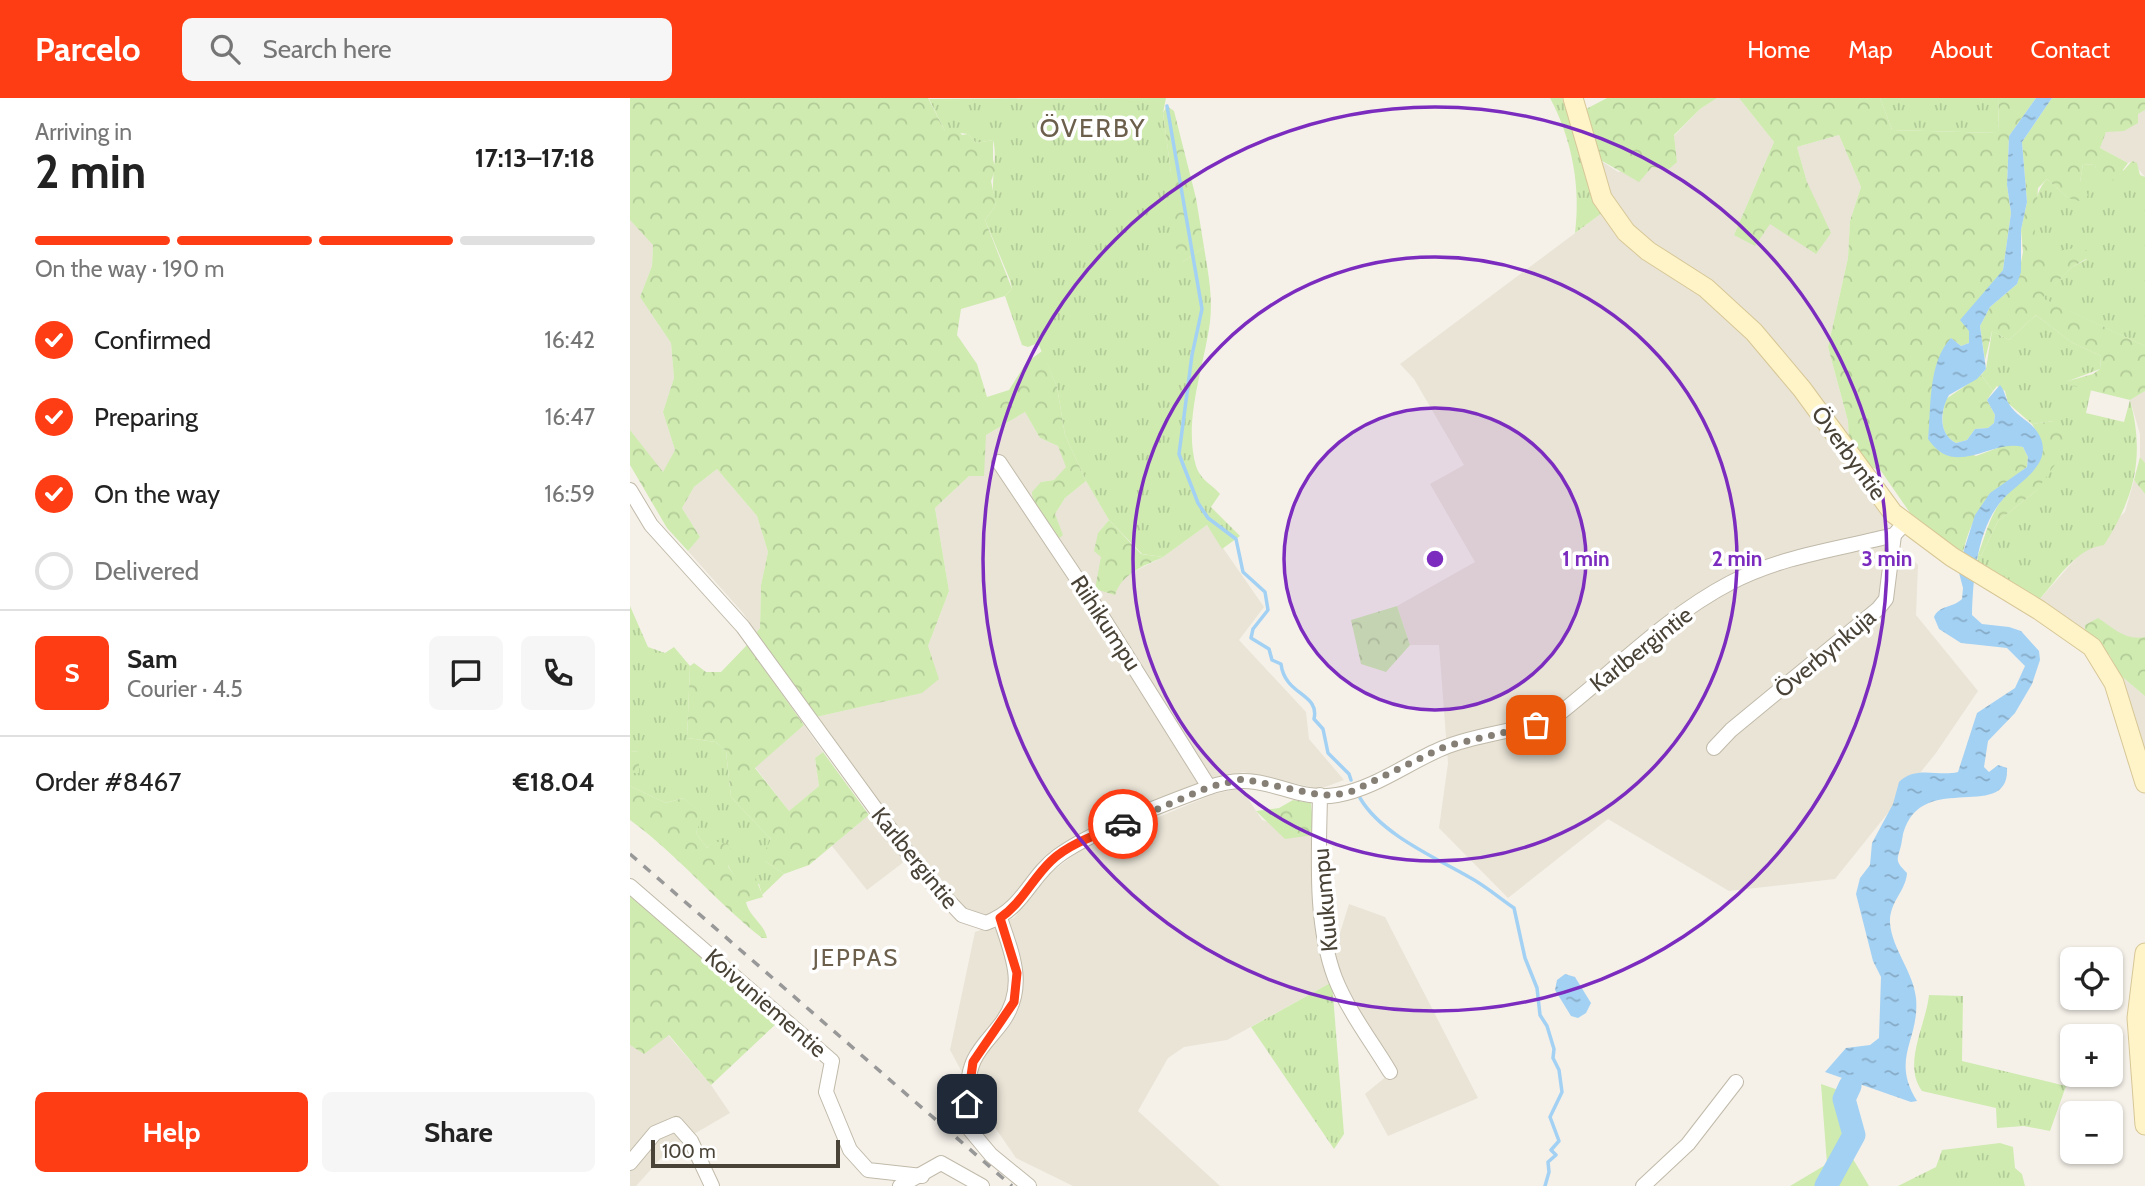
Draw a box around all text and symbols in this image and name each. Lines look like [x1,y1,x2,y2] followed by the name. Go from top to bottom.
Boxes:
[182,18,672,81] search box
[35,29,140,69] text: Parcelo
[206,30,244,68] icon: search
[262,33,392,65] text: Search here
[1747,35,1810,64] text: Home
[1848,35,1893,64] text: Map
[1931,35,1993,64] text: About
[2031,35,2110,64] text: Contact
[1039,112,1147,144] district label: ÖVERBY
[35,118,132,146] text: Arriving in
[475,142,595,174] text: 17:13–17:18
[35,144,146,200] text: 2 min
[35,255,224,283] text: On the way · 190 m
[35,321,73,359] icon: check
[94,324,211,356] text: Confirmed
[544,326,595,354] text: 16:42
[35,398,73,436] icon: check
[94,401,198,433] text: Preparing
[1806,401,1893,506] street label: Överbyntie
[545,403,595,431] text: 16:47
[35,475,73,513] icon: check
[94,478,220,510] text: On the way
[544,480,595,508] text: 16:59
[1562,546,1610,571] text: 1 min
[1712,546,1762,571] text: 2 min
[1862,546,1912,571] text: 3 min
[1423,547,1447,571] centre of rings
[94,555,199,587] text: Delivered
[1065,570,1147,676] street label: Riihikumpu
[1584,600,1698,698] street label: Karlbergintie
[1769,603,1881,703] street label: Överbynkuja
[429,636,503,710] button: chat
[521,636,595,710] button: phone
[127,643,178,675] text: Sam
[64,657,80,689] text: S
[127,675,243,703] text: Courier · 4.5
[1506,695,1566,755] pin
[1517,706,1555,744] icon: bag
[35,766,181,798] text: Order #8467
[513,766,595,798] text: €18.04
[1088,789,1158,859] courier
[866,802,964,914] street label: Karlbergintie
[1104,805,1142,843] icon: car
[1307,847,1343,953] street label: Kuukumpu
[700,943,833,1063] street label: Koivuniementie
[812,943,899,972] district label: JEPPAS
[2060,947,2123,1164] map controls
[2060,947,2123,1010] button: locate
[2060,1024,2123,1087] button: +
[937,1074,997,1134] pin
[948,1085,986,1123] icon: home
[35,1092,308,1172] button: Help
[322,1092,595,1172] button: Share
[2060,1101,2123,1164] button: −
[651,1137,840,1169] scale bar
[662,1140,716,1163] text: 100 m

